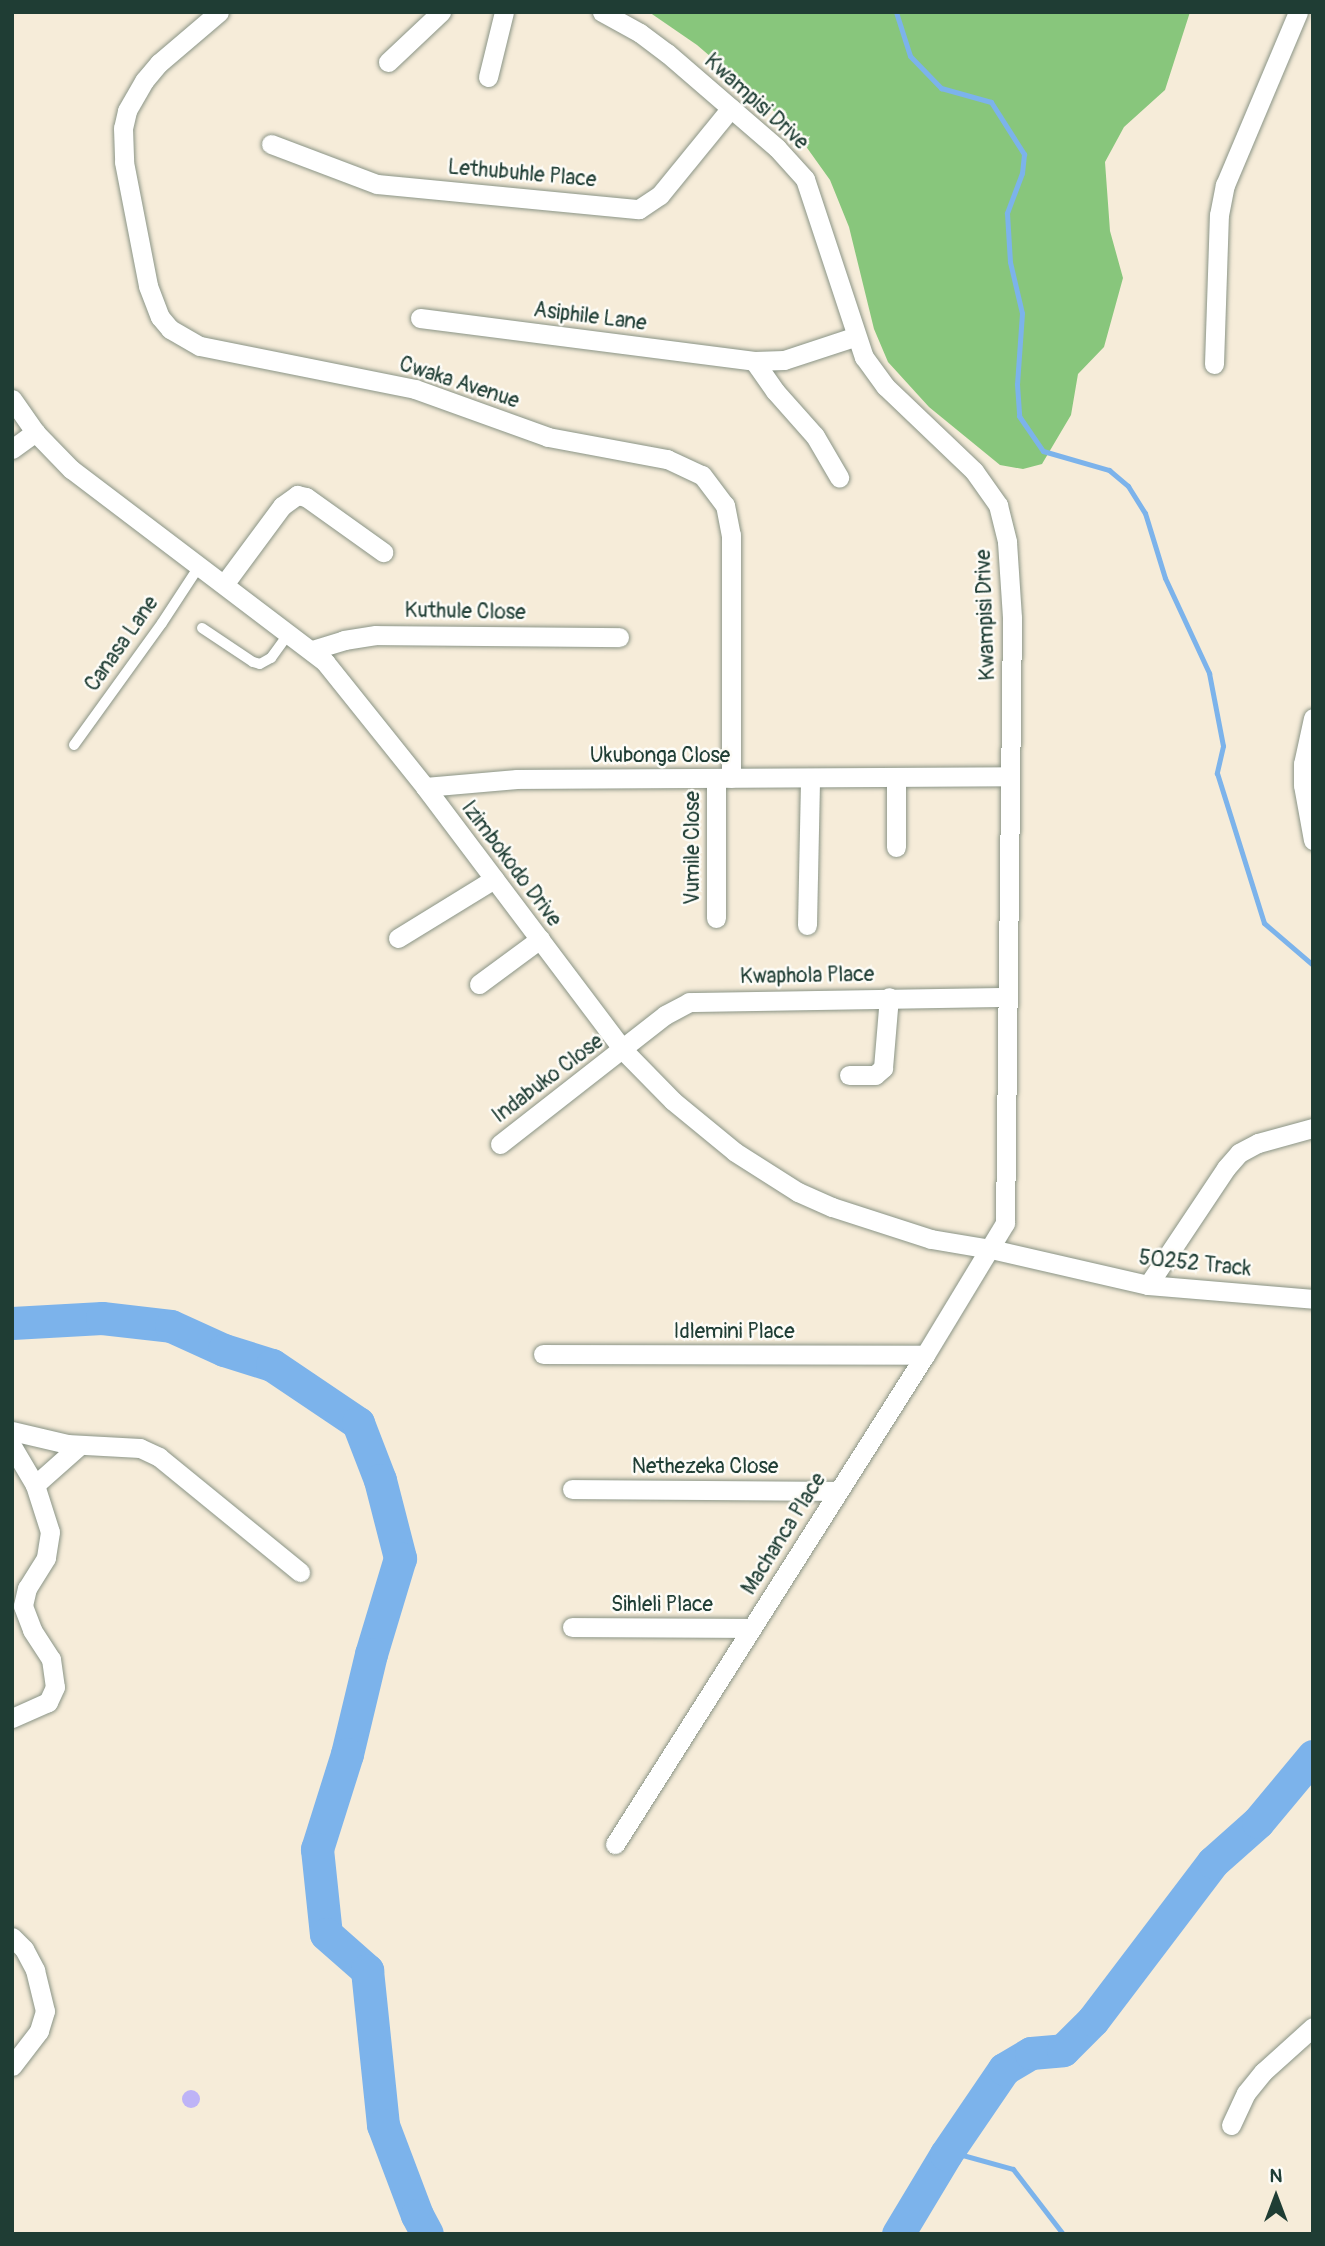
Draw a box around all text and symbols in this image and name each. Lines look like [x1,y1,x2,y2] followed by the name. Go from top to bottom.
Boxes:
[699,49,813,155] street label: Kwampisi Drive
[447,155,597,193] street label: Lethubuhle Place
[532,298,648,336] street label: Asiphile Lane
[396,352,522,414] street label: Cwaka Avenue
[971,549,1001,681] street label: Kwampisi Drive
[80,591,164,697] street label: Canasa Lane
[404,598,526,626] street label: Kuthule Close
[590,743,730,769] street label: Ukubonga Close
[680,791,706,905] street label: Vumile Close
[456,796,566,932] street label: Izimbokodo Drive
[740,962,874,990] street label: Kwaphola Place
[488,1029,608,1129] street label: Indabuko Close
[1138,1246,1252,1282] street label: 50252 Track
[673,1319,795,1345] street label: Idlemini Place
[632,1454,778,1480] street label: Nethezeka Close
[737,1468,831,1600] street label: Machanca Place
[611,1592,713,1618] street label: Sihleli Place
[1241,2162,1311,2232] north arrow
[1270,2164,1282,2188] text: N

